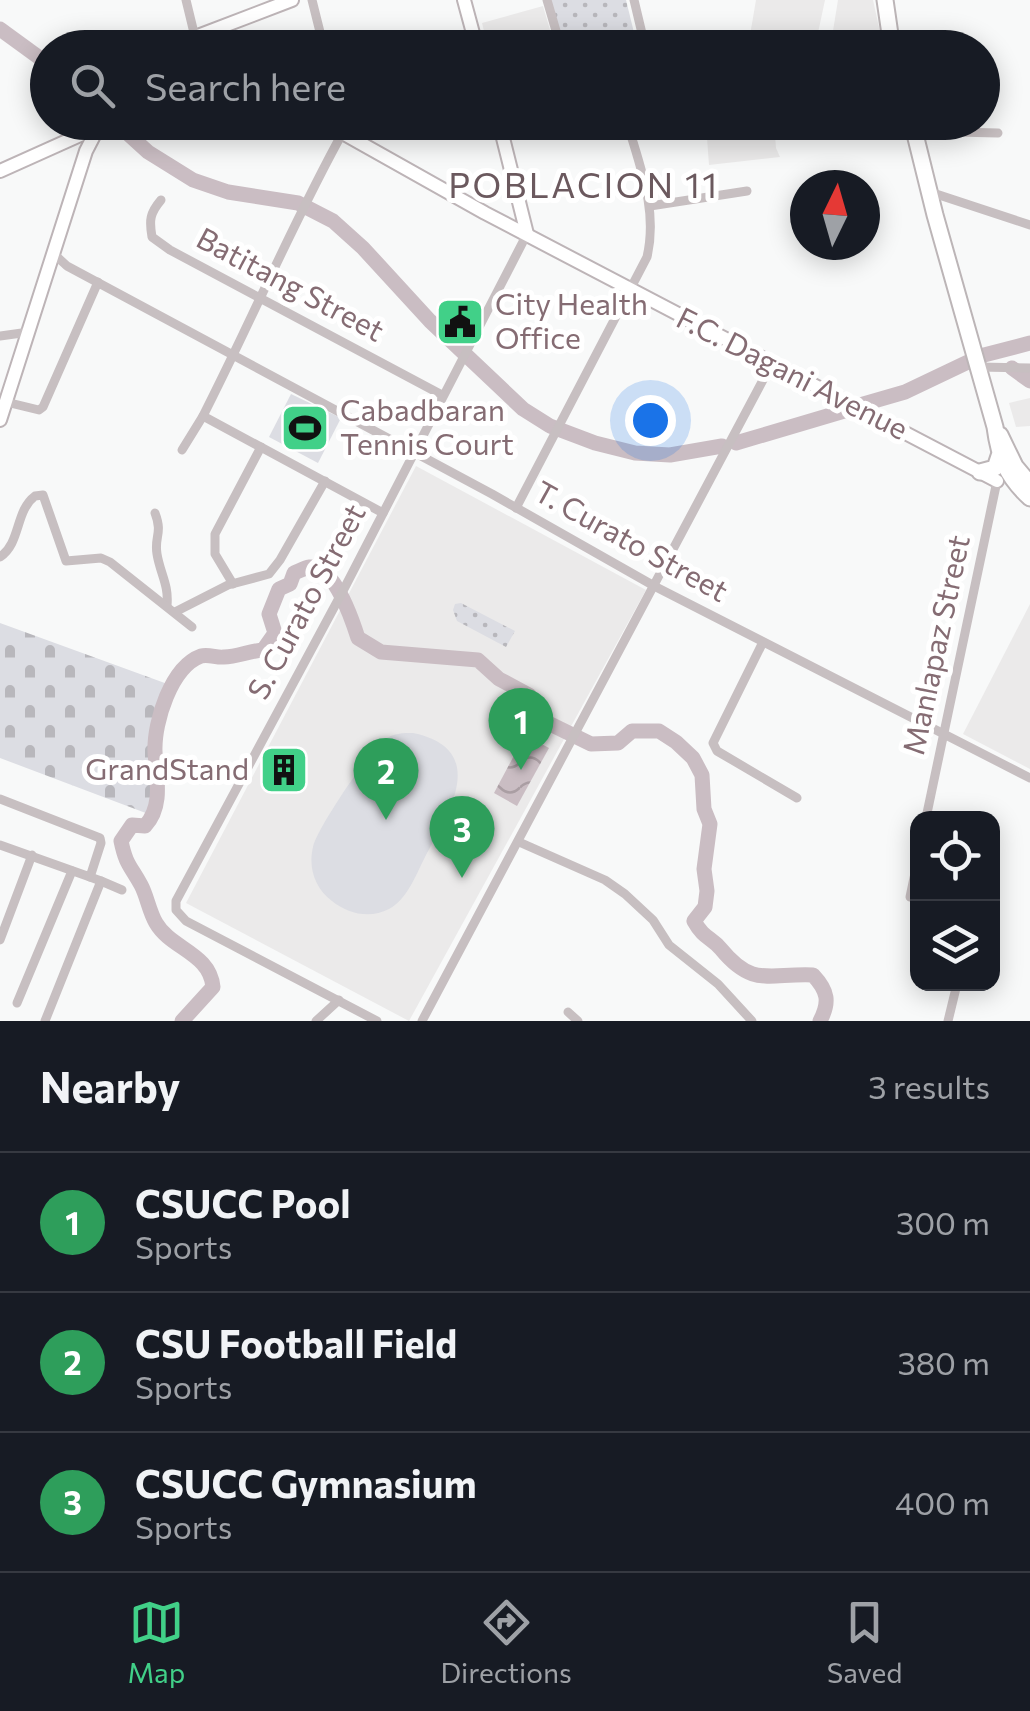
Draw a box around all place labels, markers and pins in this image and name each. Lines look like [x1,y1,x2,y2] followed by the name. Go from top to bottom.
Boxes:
[495,284,648,355] place label: City Health Office
[434,296,486,348] public building icon: City Health Office
[340,390,514,461] place label: Cabadbaran Tennis Court
[279,402,331,454] sports icon: Cabadbaran Tennis Court
[488,688,554,770] pin: 1
[354,738,418,820] pin: 2
[258,744,310,796] building icon: GrandStand
[85,749,249,786] place label: GrandStand
[430,796,494,878] pin: 3

